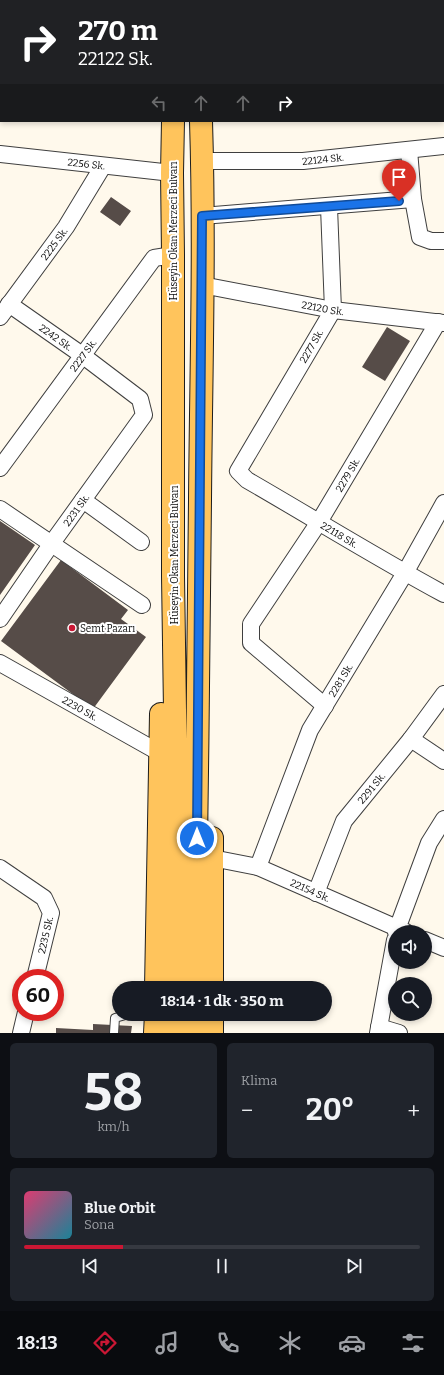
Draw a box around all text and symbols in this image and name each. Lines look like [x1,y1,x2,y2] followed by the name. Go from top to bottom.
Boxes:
[78,14,158,47] text: 270 m
[12,16,64,68] icon: right
[78,48,153,70] text: 22122 Sk.
[148,92,170,114] icon: left
[190,92,212,114] icon: ahead
[232,92,254,114] icon: ahead
[274,92,296,114] icon: right
[301,152,345,168] street label: 22124 Sk.
[67,157,106,173] street label: 2256 Sk.
[382,160,416,201] pin
[168,161,180,301] street label: Hüseyin Okan Merzeci Bulvarı
[388,166,410,188] icon: arrive
[39,226,71,263] street label: 2225 Sk.
[301,299,344,318] street label: 22120 Sk.
[36,322,74,354] street label: 2242 Sk.
[298,328,326,365] street label: 2277 Sk.
[68,337,99,374] street label: 2227 Sk.
[333,456,363,494] street label: 2279 Sk.
[169,485,181,625] street label: Hüseyin Okan Merzeci Bulvarı
[61,492,92,529] street label: 2231 Sk.
[318,520,360,551] street label: 22118 Sk.
[67,623,77,633] marker: Semt Pazarı
[80,623,135,635] place label: Semt Pazarı
[326,662,356,699] street label: 2281 Sk.
[60,694,100,724] street label: 2230 Sk.
[356,771,388,807] street label: 2291 Sk.
[176,817,218,859] position arrow
[288,877,332,905] street label: 22154 Sk.
[36,916,56,955] street label: 2235 Sk.
[388,925,432,1021] map controls
[388,925,432,969] button: sound
[12,969,64,1021] speed limit sign: 60
[388,977,432,1021] button: search
[161,992,283,1010] text: 18:14 · 1 dk · 350 m
[84,1061,143,1124] text: 58
[241,1073,277,1088] text: Klima
[306,1092,355,1128] text: 20°
[241,1097,253,1124] text: −
[407,1097,420,1124] text: +
[97,1119,130,1134] text: km/h
[84,1199,156,1217] text: Blue Orbit
[84,1217,114,1232] text: Sona
[79,1255,101,1277] icon: previous
[211,1255,233,1277] icon: pause
[343,1255,365,1277] icon: next
[91,1329,119,1357] icon: directions
[153,1329,181,1357] icon: music
[214,1329,242,1357] icon: phone
[276,1329,304,1357] icon: climate
[338,1329,366,1357] icon: car
[399,1329,427,1357] icon: filters
[17,1332,58,1354] text: 18:13

